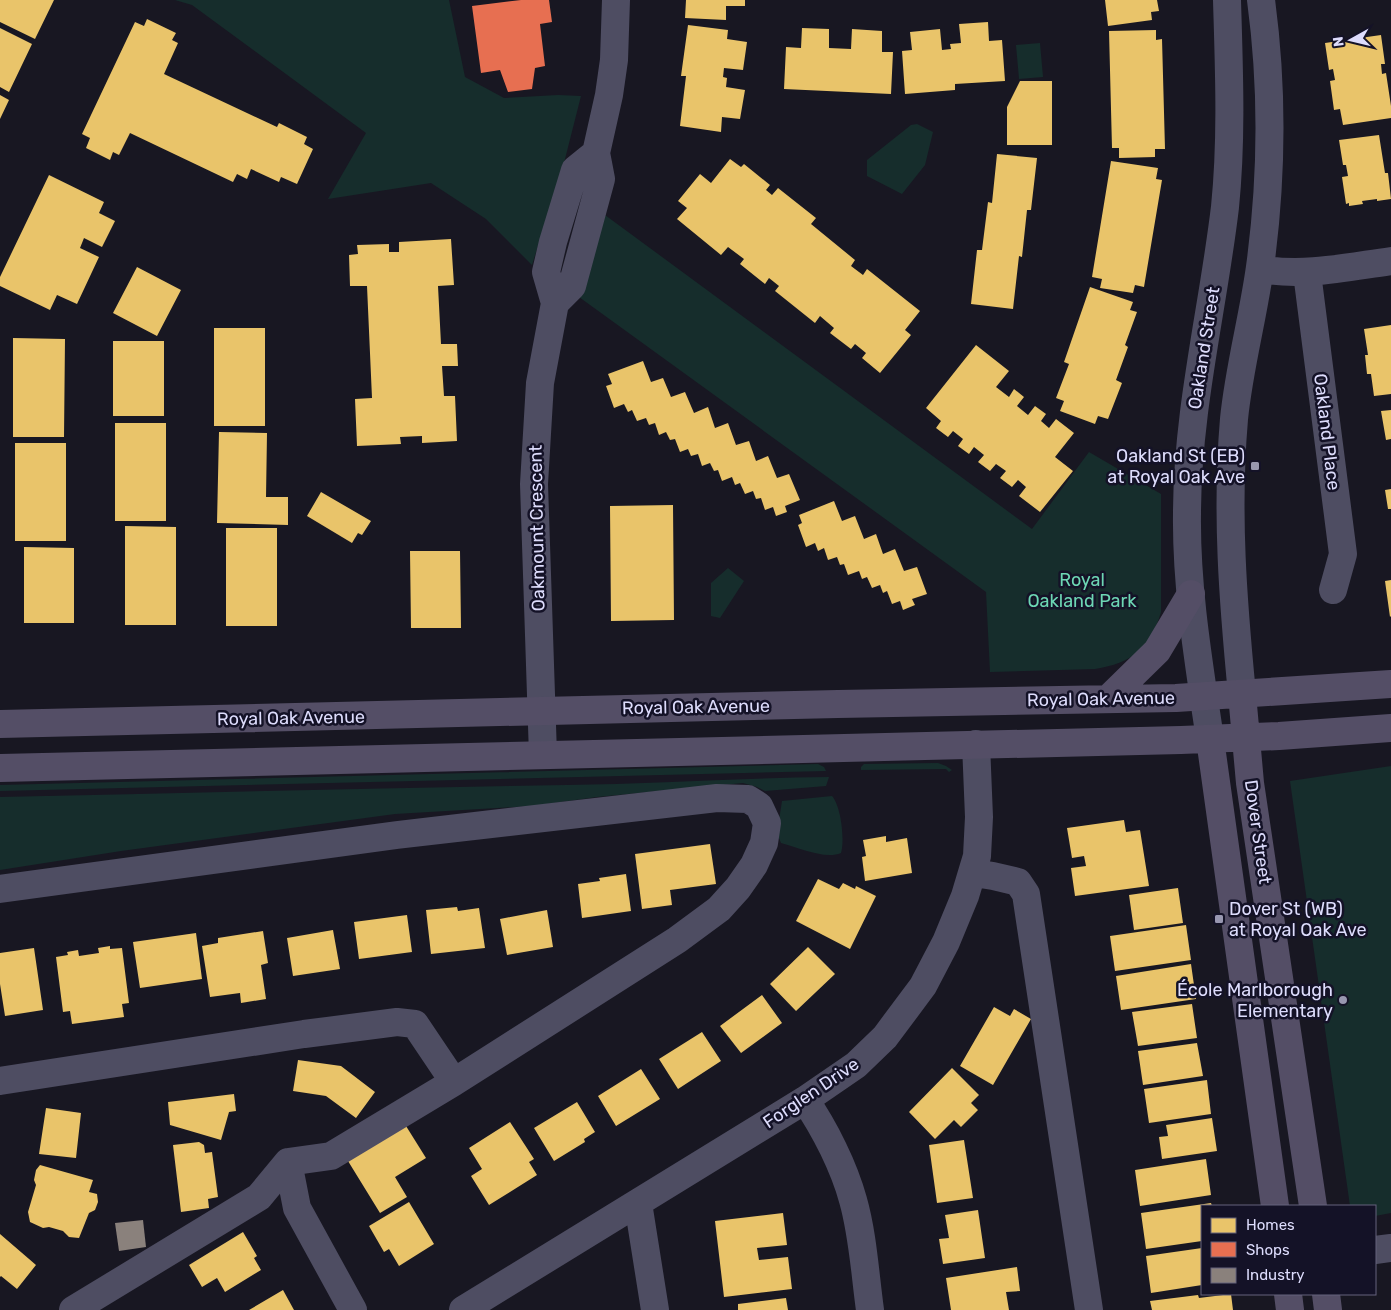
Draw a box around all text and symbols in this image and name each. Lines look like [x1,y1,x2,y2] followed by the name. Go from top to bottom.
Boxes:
[1326,15,1376,65] north arrow
[1330,36,1348,48] text: N
[1183,285,1225,411] street label: Oakland Street
[1309,372,1345,492] street label: Oakland Place
[525,445,549,611] street label: Oakmount Crescent
[1107,445,1245,488] place label: Oakland St (EB) at Royal Oak Ave
[1249,460,1261,472] marker: Oakland St (EB) at Royal Oak Ave
[1027,569,1137,612] park label: Royal Oakland Park
[1027,687,1175,711] street label: Royal Oak Avenue
[622,695,770,719] street label: Royal Oak Avenue
[217,706,365,730] street label: Royal Oak Avenue
[1240,778,1276,886] street label: Dover Street
[1229,898,1367,941] place label: Dover St (WB) at Royal Oak Ave
[1213,913,1225,925] marker: Dover St (WB) at Royal Oak Ave
[1177,979,1333,1022] place label: École Marlborough Elementary
[1337,994,1349,1006] marker: École Marlborough Elementary
[759,1053,863,1133] street label: Forglen Drive
[1201,1205,1376,1295] legend
[1246,1216,1295,1234] text: Homes
[1246,1241,1290,1259] text: Shops
[1246,1266,1305,1284] text: Industry

